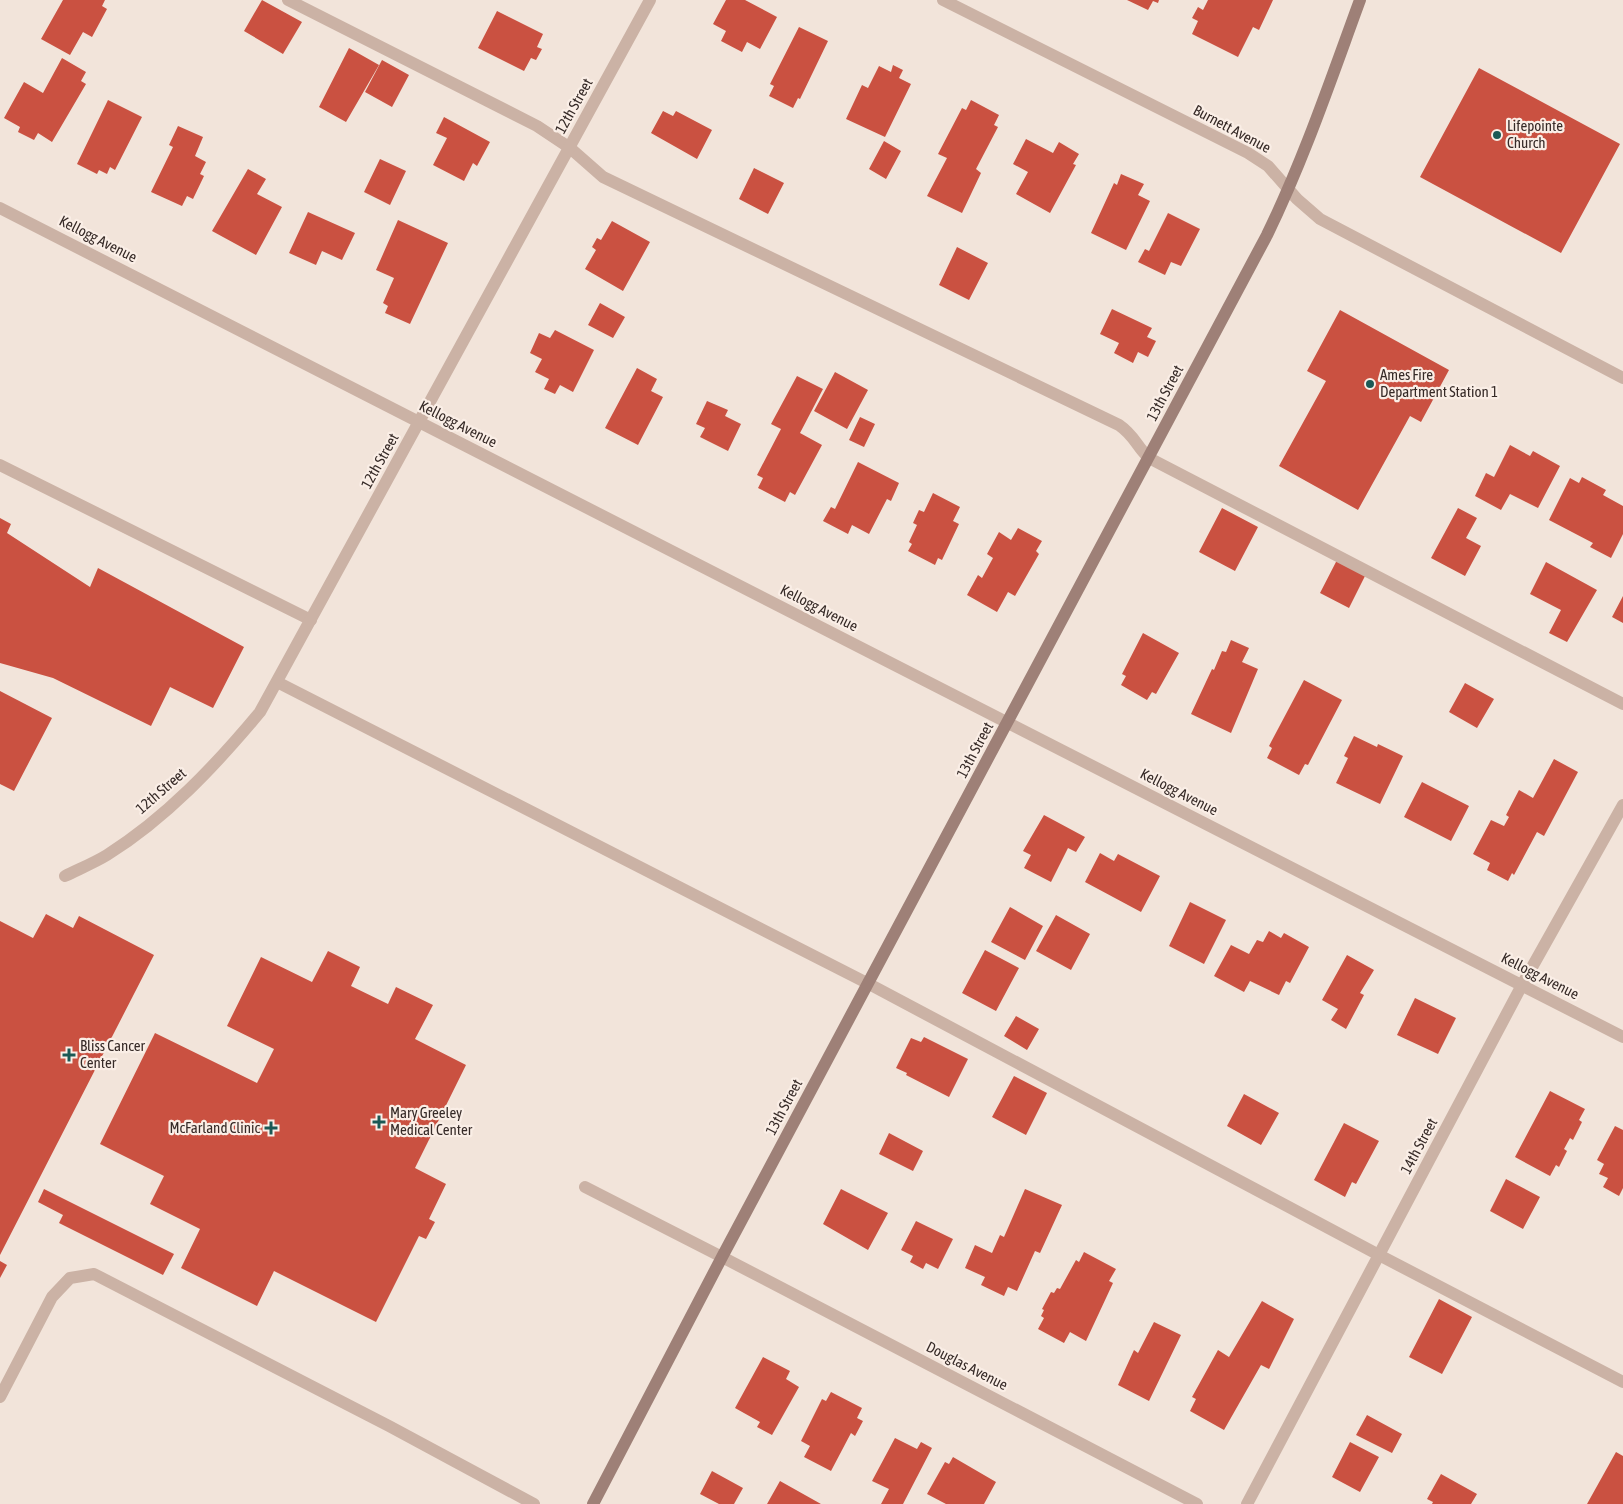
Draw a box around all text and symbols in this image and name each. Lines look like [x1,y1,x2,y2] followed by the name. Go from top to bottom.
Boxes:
[551,75,596,136] street label: 12th Street
[1191,101,1274,156] street label: Burnett Avenue
[1507,117,1563,151] place label: Lifepointe Church
[1491,129,1503,141] marker: Lifepointe Church
[57,212,140,265] street label: Kellogg Avenue
[1143,362,1186,424] street label: 13th Street
[1380,366,1498,400] place label: Ames Fire Department Station 1
[1364,378,1376,390] marker: Ames Fire Department Station 1
[417,397,500,450] street label: Kellogg Avenue
[357,430,402,491] street label: 12th Street
[778,581,861,634] street label: Kellogg Avenue
[953,719,996,781] street label: 13th Street
[132,764,189,817] street label: 12th Street
[1138,765,1221,818] street label: Kellogg Avenue
[1499,949,1582,1002] street label: Kellogg Avenue
[80,1037,146,1071] place label: Bliss Cancer Center
[62,1048,76,1062] marker: Bliss Cancer Center
[762,1076,805,1138] street label: 13th Street
[390,1104,473,1138] place label: Mary Greeley Medical Center
[372,1115,386,1129] marker: Mary Greeley Medical Center
[1397,1115,1440,1177] street label: 14th Street
[169,1119,260,1136] place label: McFarland Clinic
[264,1121,278,1135] marker: McFarland Clinic
[924,1338,1011,1393] street label: Douglas Avenue

